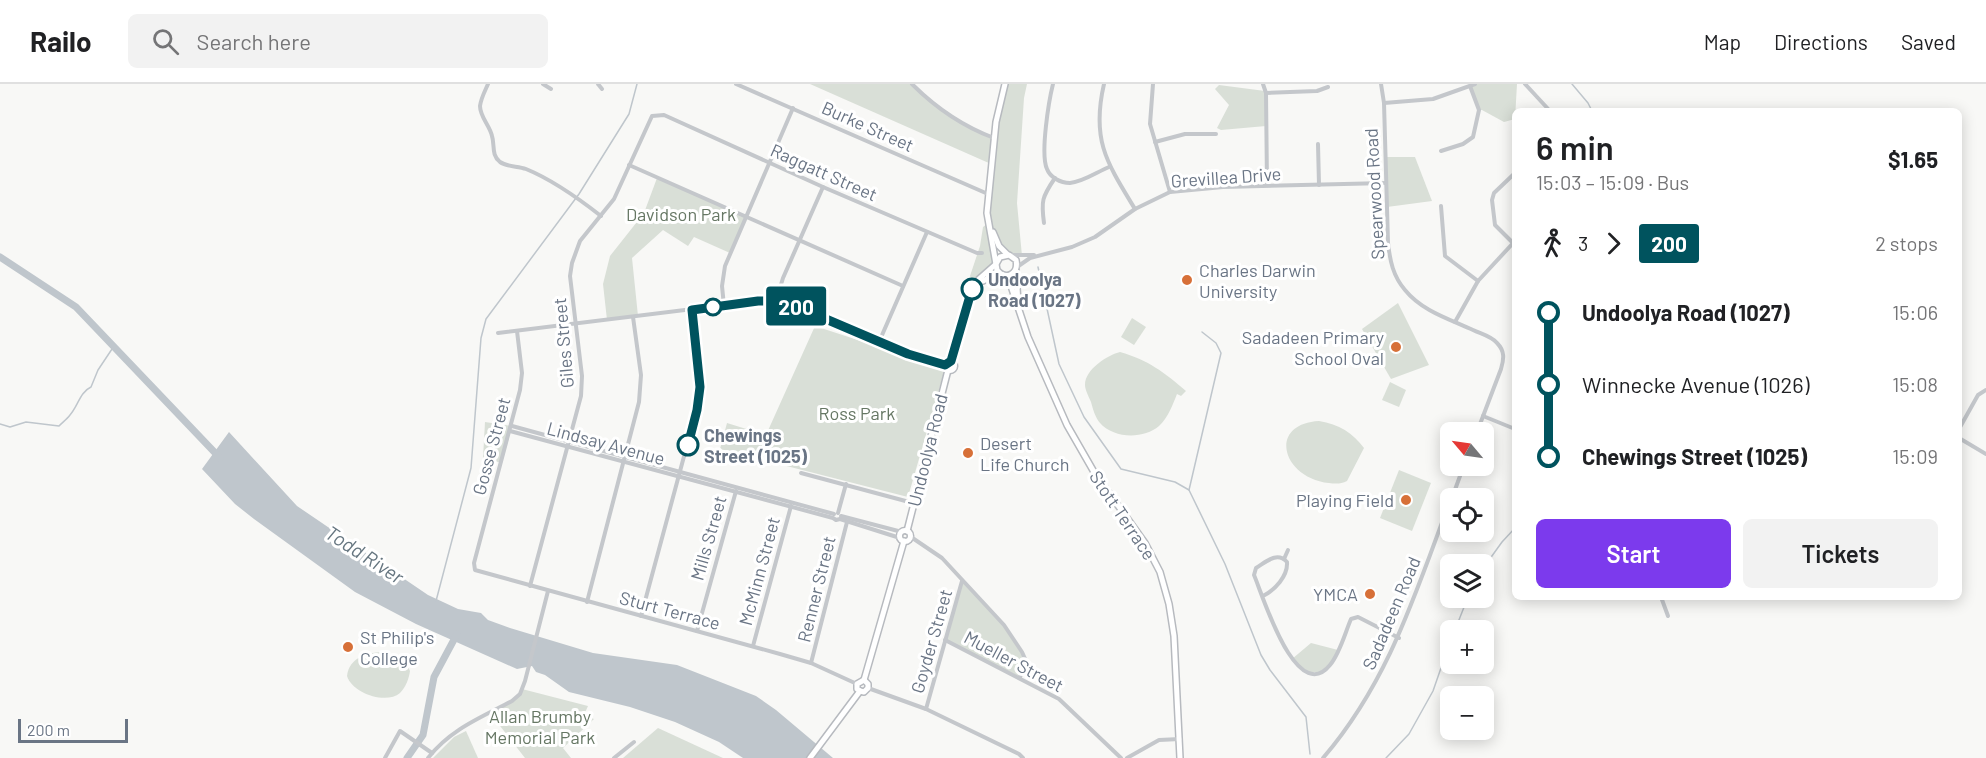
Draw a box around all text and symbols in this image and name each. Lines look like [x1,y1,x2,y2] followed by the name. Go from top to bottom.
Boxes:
[128,14,548,68] search box
[30,24,92,58] text: Railo
[149,25,182,58] icon: search
[197,28,311,54] text: Search here
[1704,29,1741,54] text: Map
[1774,29,1868,54] text: Directions
[1901,29,1956,54] text: Saved
[819,96,917,156] street label: Burke Street
[1536,127,1614,167] text: 6 min
[1360,128,1388,260] street label: Spearwood Road
[767,139,881,205] street label: Raggatt Street
[1888,146,1938,172] text: $1.65
[1170,162,1282,192] street label: Grevillea Drive
[1536,170,1689,194] text: 15:03 – 15:09 · Bus
[626,203,736,225] park label: Davidson Park
[1536,227,1569,260] icon: walk
[1597,227,1630,260] icon: forward
[1578,231,1588,255] text: 3
[1651,231,1687,256] text: 200
[1875,231,1938,255] text: 2 stops
[1199,259,1316,302] place label: Charles Darwin University
[988,268,1081,311] place label: Undoolya Road (1027)
[1180,273,1194,287] marker: Charles Darwin University
[961,278,983,300] marker: Undoolya Road (1027)
[762,286,830,326] line badge: 200
[778,294,814,319] text: 200
[548,297,578,389] street label: Giles Street
[704,298,722,316] unlabelled marker
[1582,299,1790,325] text: Undoolya Road (1027)
[1892,300,1938,324] text: 15:06
[1242,326,1384,369] place label: Sadadeen Primary School Oval
[1389,340,1403,354] marker: Sadadeen Primary School Oval
[1582,371,1809,397] text: Winnecke Avenue (1026)
[1892,372,1938,396] text: 15:08
[902,391,952,509] street label: Undoolya Road
[467,395,515,497] street label: Gosse Street
[819,402,895,424] park label: Ross Park
[545,417,667,469] street label: Lindsay Avenue
[1440,422,1494,476] north arrow
[1440,422,1494,740] map controls
[704,424,808,467] place label: Chewings Street (1025)
[980,432,1069,475] place label: Desert Life Church
[677,434,699,456] marker: Chewings Street (1025)
[1582,443,1807,469] text: Chewings Street (1025)
[1892,444,1938,468] text: 15:09
[961,446,975,460] marker: Desert Life Church
[1085,466,1161,564] street label: Stott Terrace
[1440,488,1494,542] button: locate
[1296,489,1394,511] place label: Playing Field
[685,493,731,583] street label: Mills Street
[1399,493,1413,507] marker: Playing Field
[734,514,784,628] street label: McMinn Street
[1536,519,1731,588] button: Start
[1743,519,1938,588] button: Tickets
[321,520,409,589] water label: Todd River
[792,534,840,644] street label: Renner Street
[1357,553,1425,673] street label: Sadadeen Road
[1440,554,1494,608] button: layers
[1313,583,1358,605] place label: YMCA
[617,586,723,634] street label: Sturt Terrace
[906,586,956,696] street label: Goyder Street
[1363,587,1377,601] marker: YMCA
[1440,620,1494,674] button: +
[360,626,434,669] place label: St Philip's College
[961,626,1067,696] street label: Mueller Street
[341,640,355,654] marker: St Philip's College
[1440,686,1494,740] button: −
[485,705,595,748] park label: Allan Brumby Memorial Park
[18,716,128,744] scale bar
[27,720,70,739] text: 200 m

